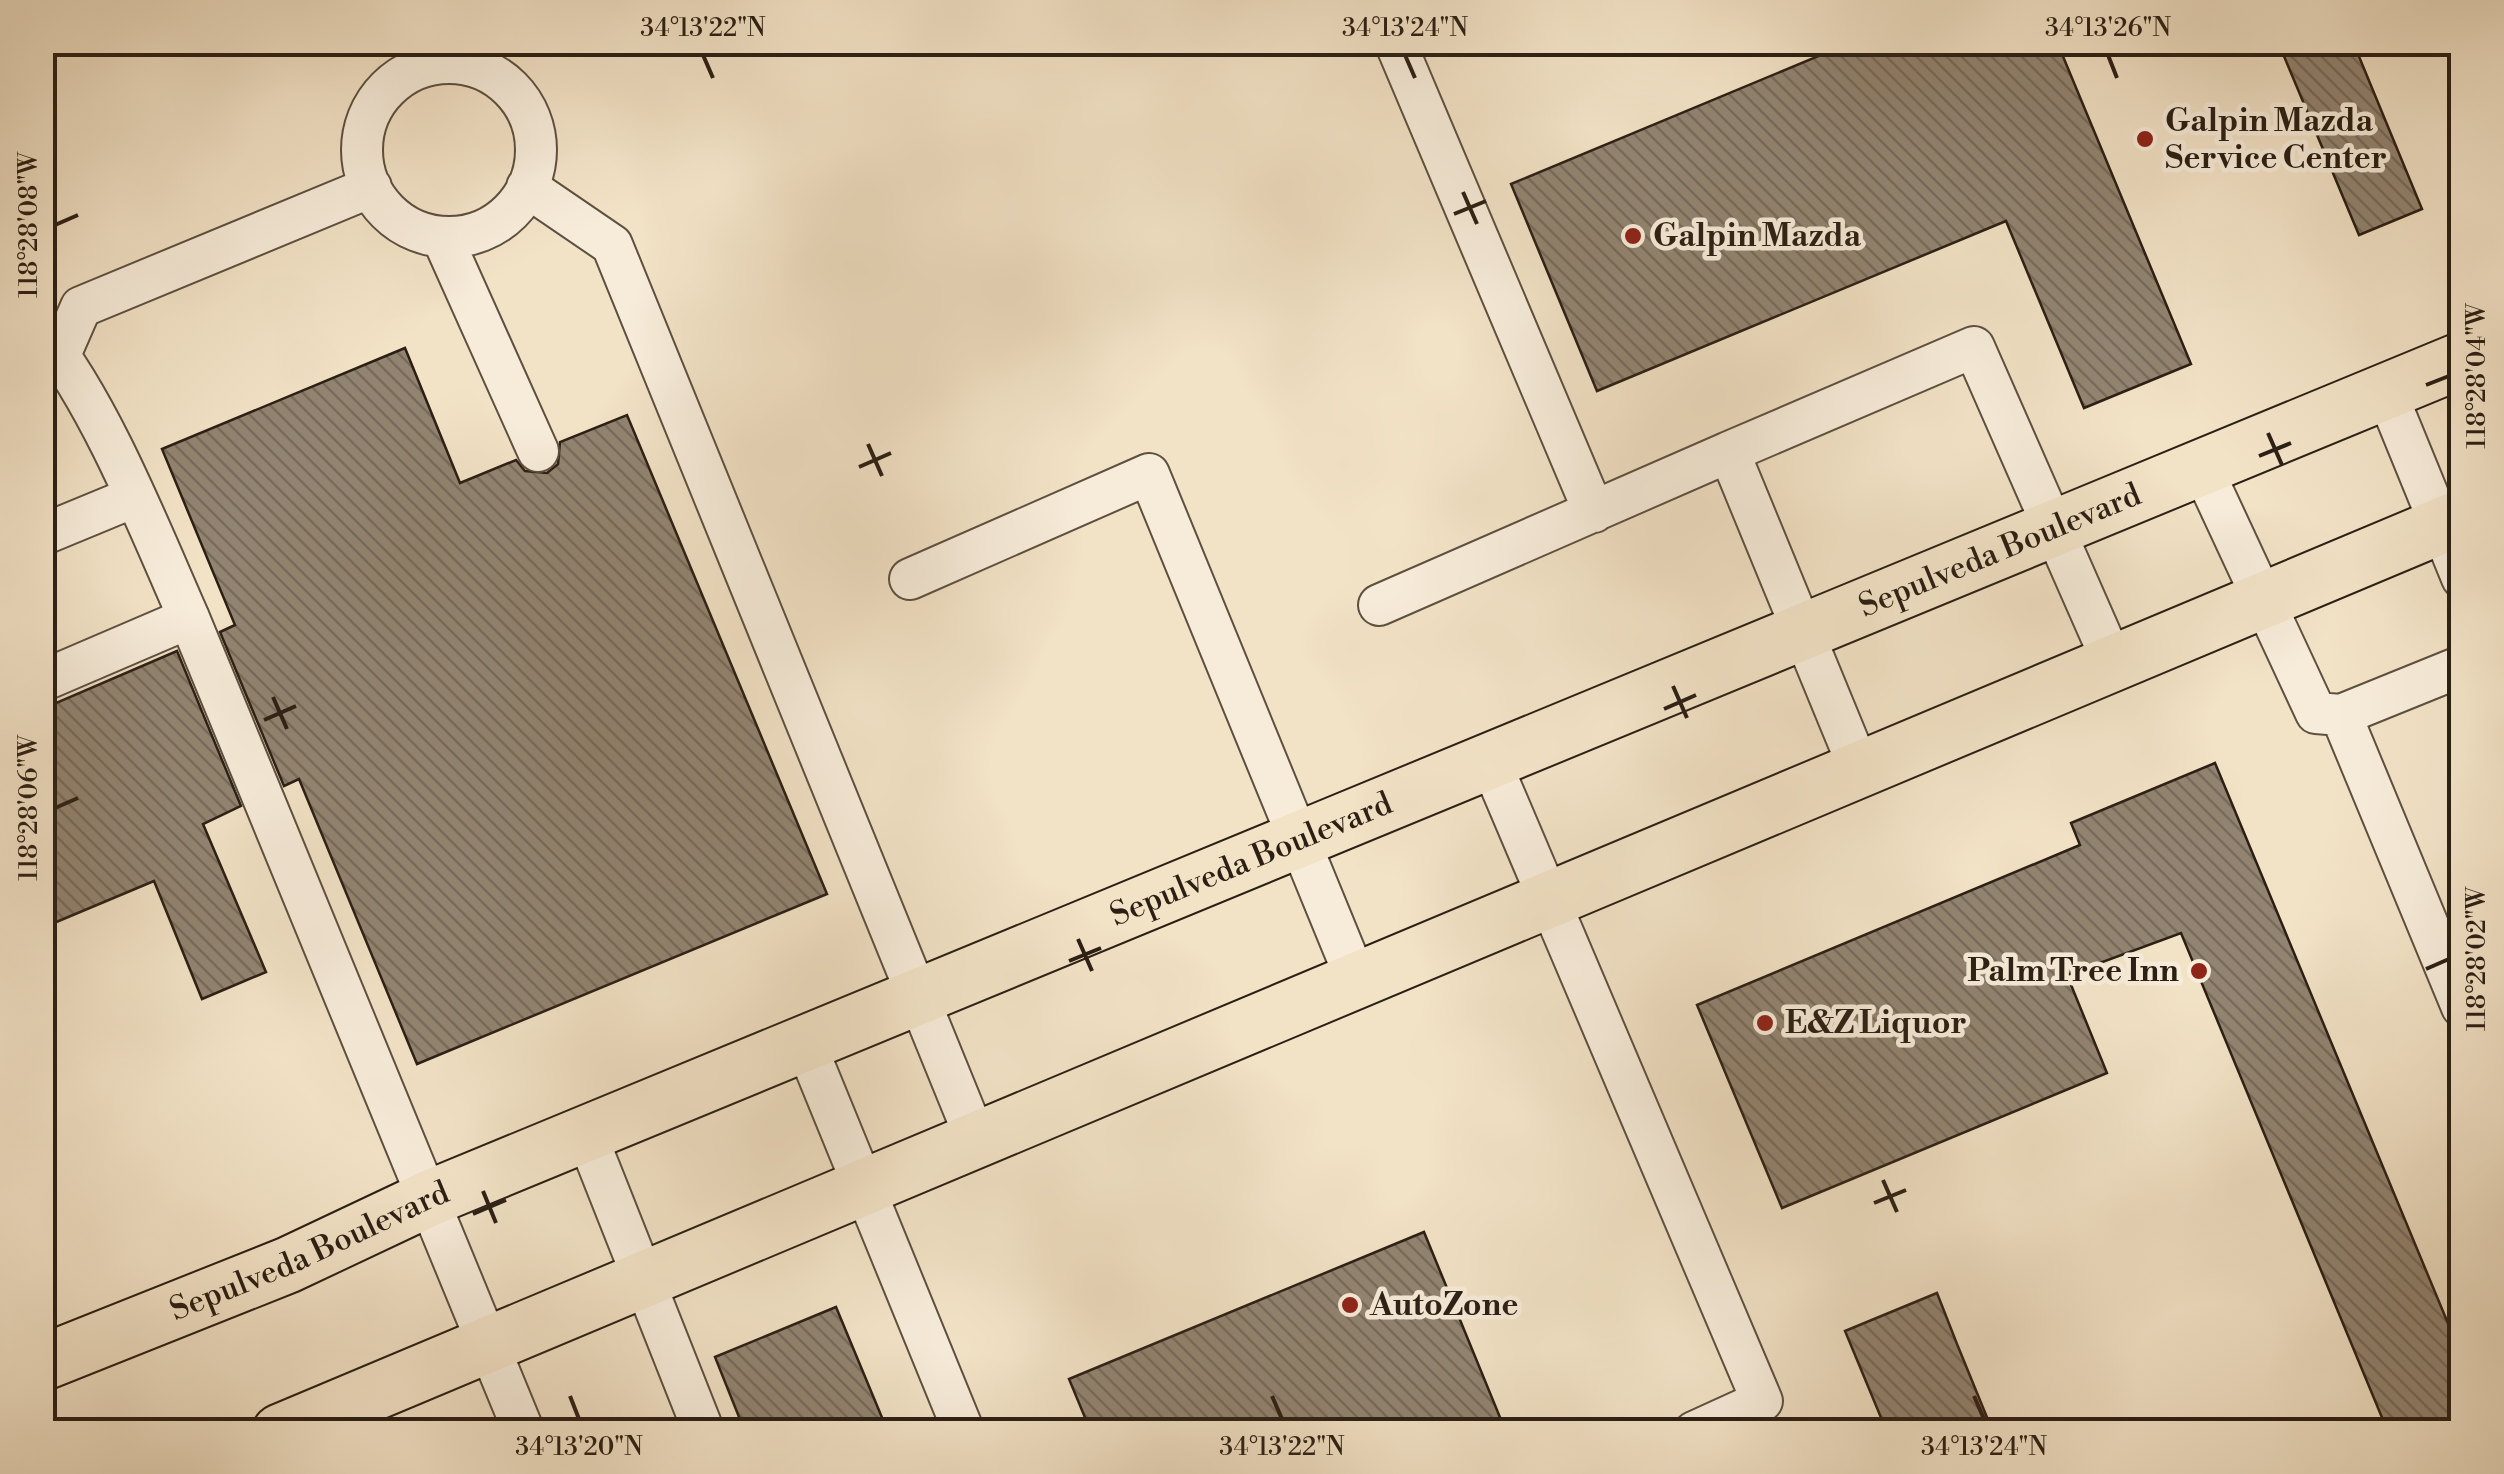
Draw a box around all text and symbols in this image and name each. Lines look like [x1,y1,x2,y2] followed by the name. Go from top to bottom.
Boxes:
[640,13,766,44] text: 34°13'22"N
[1342,13,1468,44] text: 34°13'24"N
[2045,13,2171,44] text: 34°13'26"N
[2165,101,2387,178] place label: Galpin Mazda Service Center
[2134,128,2156,150] marker: Galpin Mazda Service Center
[14,151,45,298] text: 118°28'08"W
[1653,216,1862,256] place label: Galpin Mazda
[1622,225,1644,247] marker: Galpin Mazda
[2462,302,2493,449] text: 118°28'04"W
[1853,475,2147,627] street label: Sepulveda Boulevard
[14,734,45,881] text: 118°28'06"W
[1104,783,1398,935] street label: Sepulveda Boulevard
[2462,885,2493,1031] text: 118°28'02"W
[1967,951,2179,991] place label: Palm Tree Inn
[2188,960,2210,982] marker: Palm Tree Inn
[1785,1003,1967,1043] place label: E&Z Liquor
[1754,1012,1776,1034] marker: E&Z Liquor
[164,1172,455,1330] street label: Sepulveda Boulevard
[1369,1285,1518,1325] place label: AutoZone
[1339,1294,1361,1316] marker: AutoZone
[515,1432,643,1463] text: 34°13'20"N
[1219,1432,1345,1463] text: 34°13'22"N
[1921,1432,2047,1463] text: 34°13'24"N

